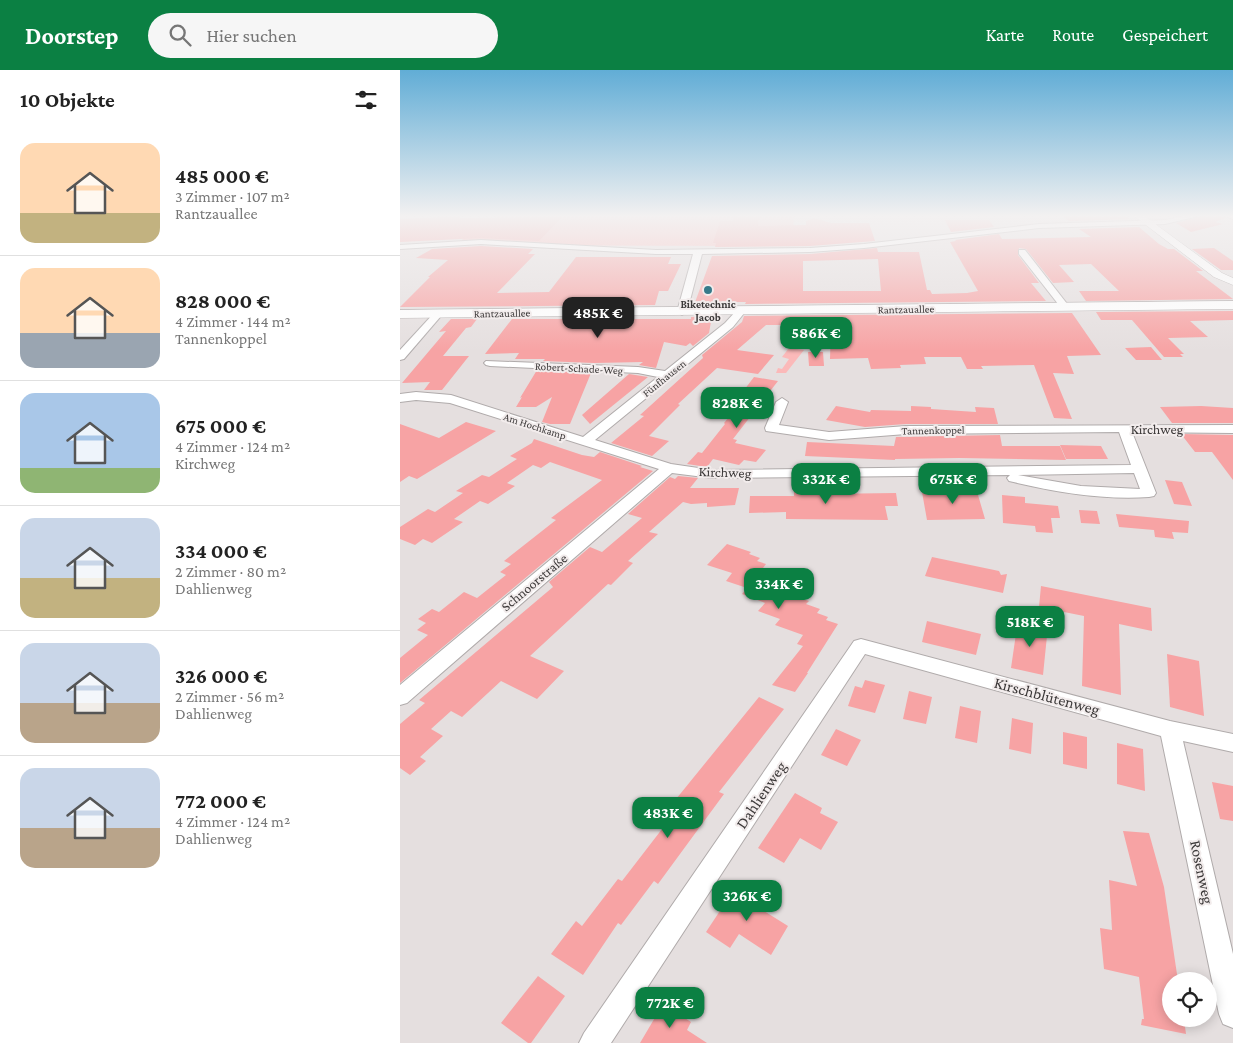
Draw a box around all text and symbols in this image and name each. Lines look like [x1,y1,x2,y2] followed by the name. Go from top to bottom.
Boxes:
[148,13,498,58] search box
[166,21,194,49] icon: search
[25,22,118,49] text: Doorstep
[206,25,297,46] text: Hier suchen
[986,25,1024,45] text: Karte
[1052,25,1094,45] text: Route
[1122,25,1208,45] text: Gespeichert
[352,86,380,114] icon: filters
[20,88,115,112] text: 10 Objekte
[60,163,120,223] icon: home
[175,164,269,188] text: 485 000 €
[175,188,290,205] text: 3 Zimmer · 107 m²
[175,205,258,222] text: Rantzauallee
[702,284,714,296] marker: Biketechnic Jacob
[60,288,120,348] icon: home
[175,289,270,313] text: 828 000 €
[557,296,639,339] pin: 485K €
[680,298,736,323] place label: Biketechnic Jacob
[878,303,935,315] street label: Rantzauallee
[573,304,623,321] text: 485K €
[474,307,531,319] street label: Rantzauallee
[175,313,291,330] text: 4 Zimmer · 144 m²
[775,316,857,359] pin: 586K €
[791,324,841,341] text: 586K €
[175,330,267,347] text: Tannenkoppel
[640,357,688,399] street label: Fünfhausen
[534,360,624,377] street label: Robert-Schade-Weg
[696,386,778,429] pin: 828K €
[712,394,762,411] text: 828K €
[502,410,568,443] street label: Am Hochkamp
[60,413,120,473] icon: home
[175,414,266,438] text: 675 000 €
[1131,421,1184,437] street label: Kirchweg
[901,423,965,438] street label: Tannenkoppel
[175,438,290,455] text: 4 Zimmer · 124 m²
[175,455,235,472] text: Kirchweg
[785,462,867,505] pin: 332K €
[912,462,994,505] pin: 675K €
[698,463,752,481] street label: Kirchweg
[802,470,850,487] text: 332K €
[929,470,977,487] text: 675K €
[60,538,120,598] icon: home
[175,539,267,563] text: 334 000 €
[498,550,570,614] street label: Schnoorstraße
[175,563,286,580] text: 2 Zimmer · 80 m²
[738,568,820,610] pin: 334K €
[755,575,803,592] text: 334K €
[175,580,252,597] text: Dahlienweg
[989,606,1071,648] pin: 518K €
[1007,613,1053,630] text: 518K €
[60,663,120,723] icon: home
[175,664,267,688] text: 326 000 €
[992,674,1102,719] street label: Kirschblütenweg
[175,688,284,705] text: 2 Zimmer · 56 m²
[175,705,252,722] text: Dahlienweg
[732,758,791,832] street label: Dahlienweg
[60,788,120,848] icon: home
[175,789,266,813] text: 772 000 €
[627,796,709,839] pin: 483K €
[643,804,693,821] text: 483K €
[175,813,290,830] text: 4 Zimmer · 124 m²
[175,830,252,847] text: Dahlienweg
[1186,839,1217,906] street label: Rosenweg
[706,880,788,922] pin: 326K €
[723,887,771,904] text: 326K €
[1162,972,1217,1027] map controls
[1162,972,1217,1027] button: locate
[629,986,711,1029] pin: 772K €
[646,994,694,1011] text: 772K €

